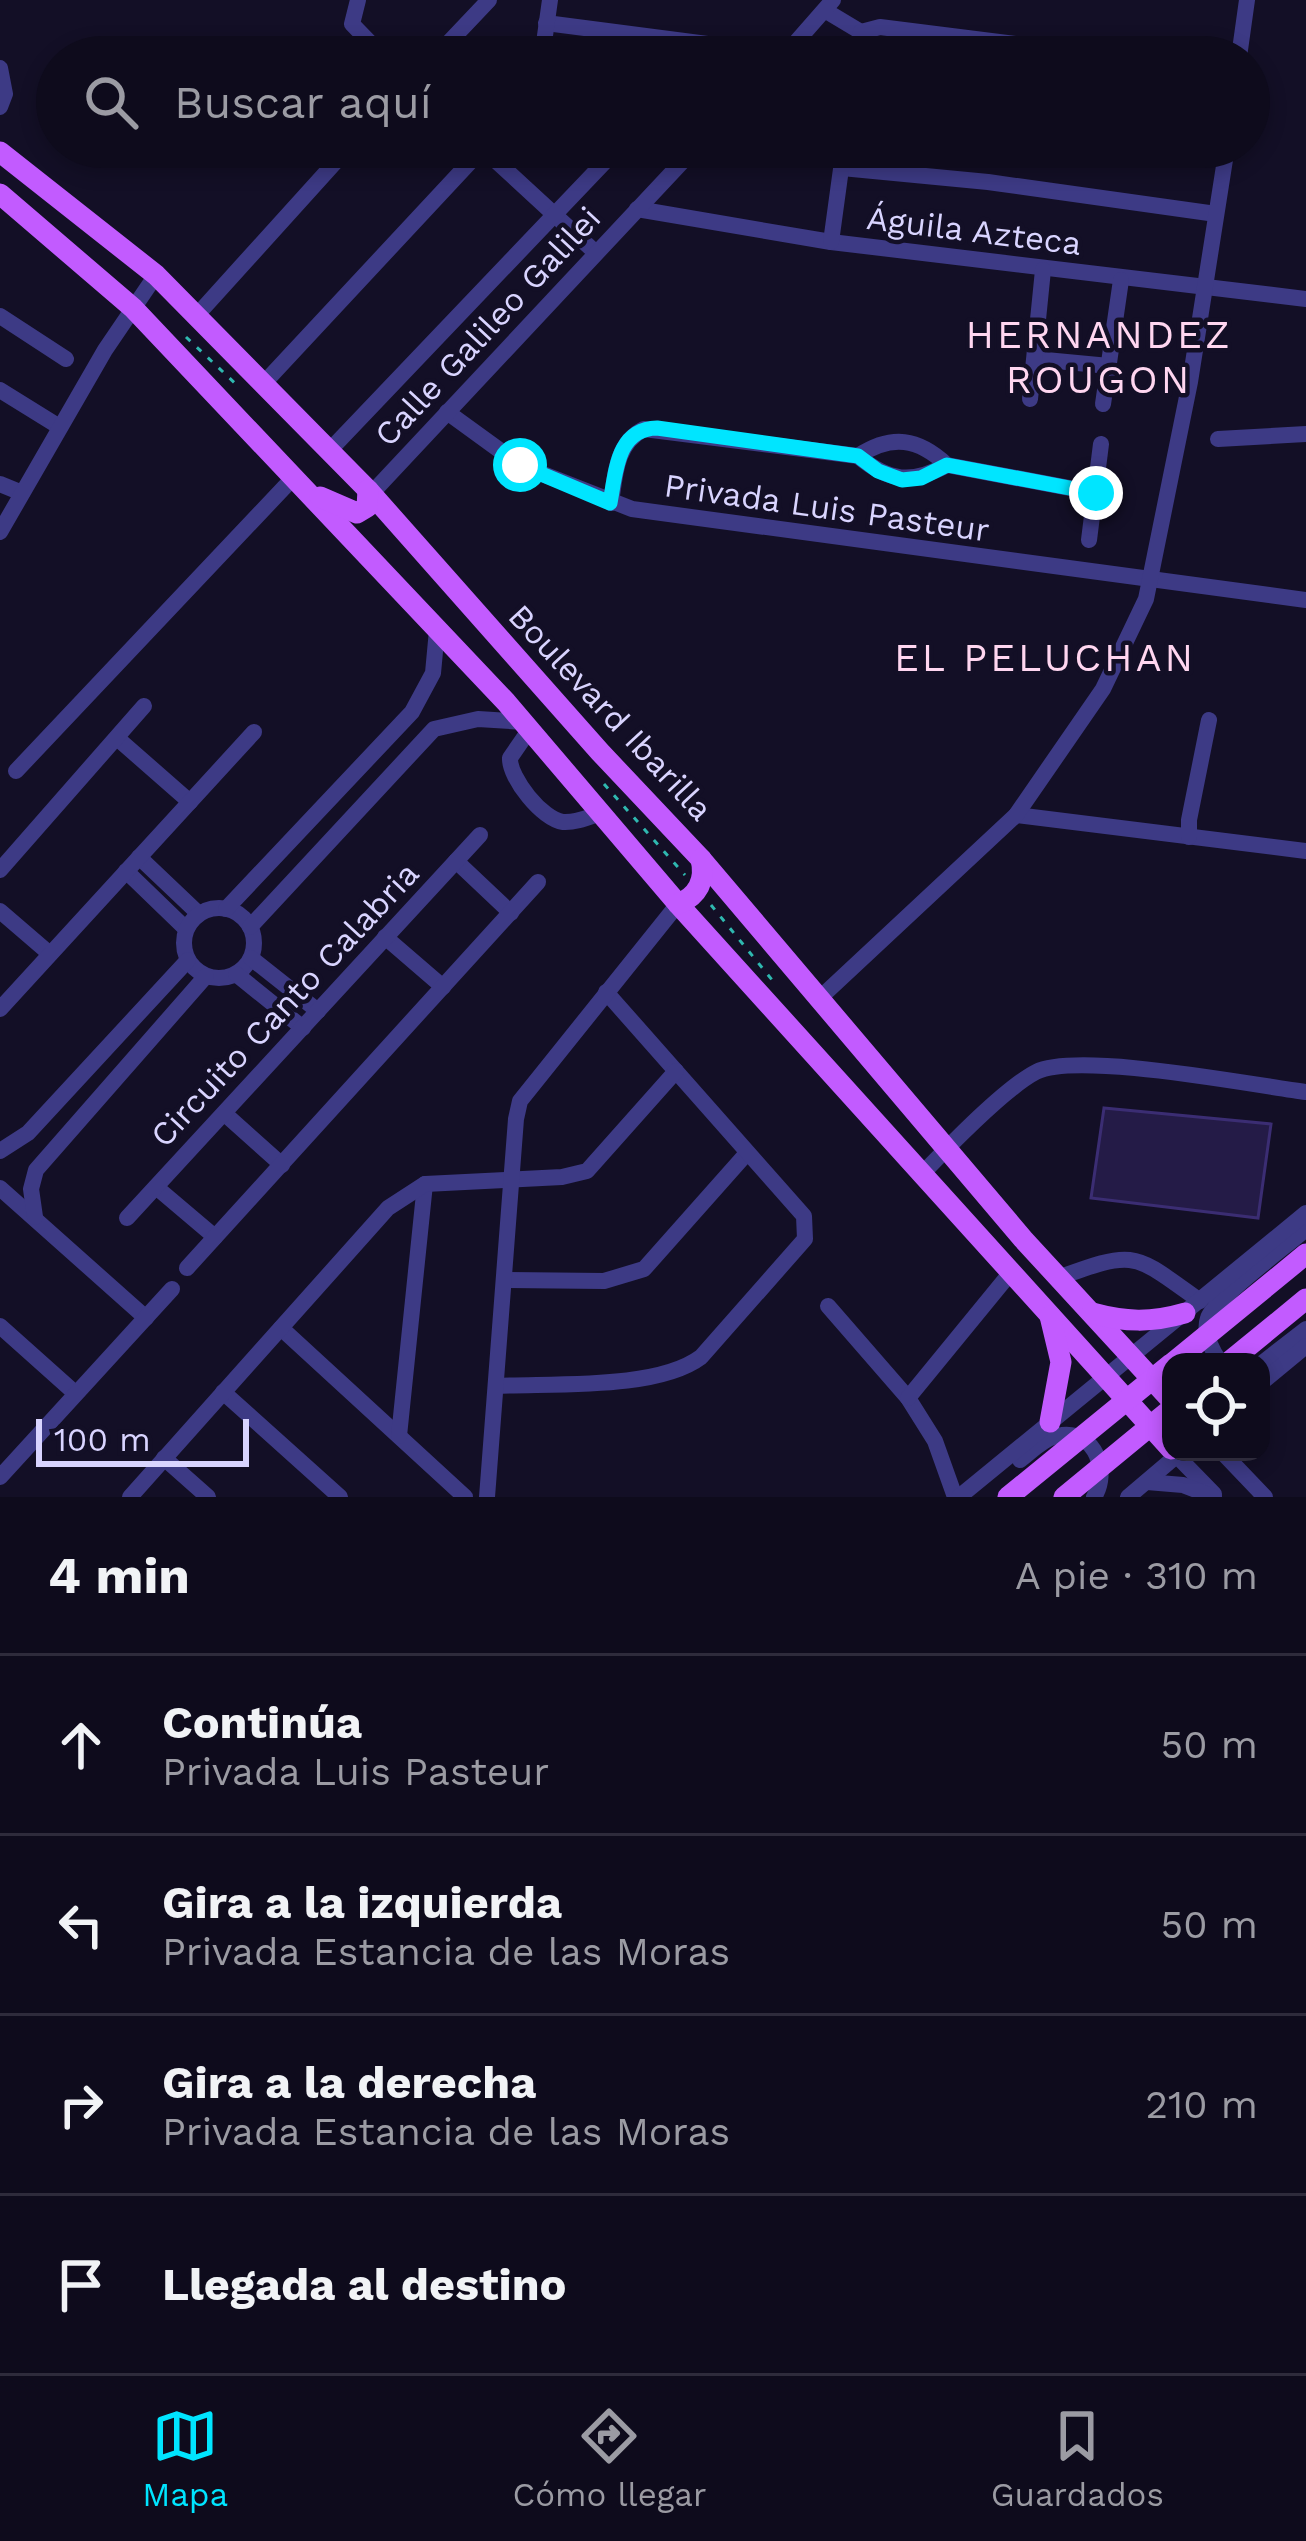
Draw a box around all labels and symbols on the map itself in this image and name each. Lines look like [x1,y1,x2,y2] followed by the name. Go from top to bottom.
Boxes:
[864,198,1083,263] street label: Águila Azteca
[366,199,608,454] street label: Calle Galileo Galilei
[965,312,1233,402] district label: HERNANDEZ ROUGON
[493,438,547,492] route start
[662,465,992,550] street label: Privada Luis Pasteur
[1069,466,1123,520] route end
[501,596,721,828] street label: Boulevard Ibarilla
[894,635,1196,680] district label: EL PELUCHAN
[142,854,426,1155] street label: Circuito Canto Calabria
[36,1413,249,1466] scale bar

